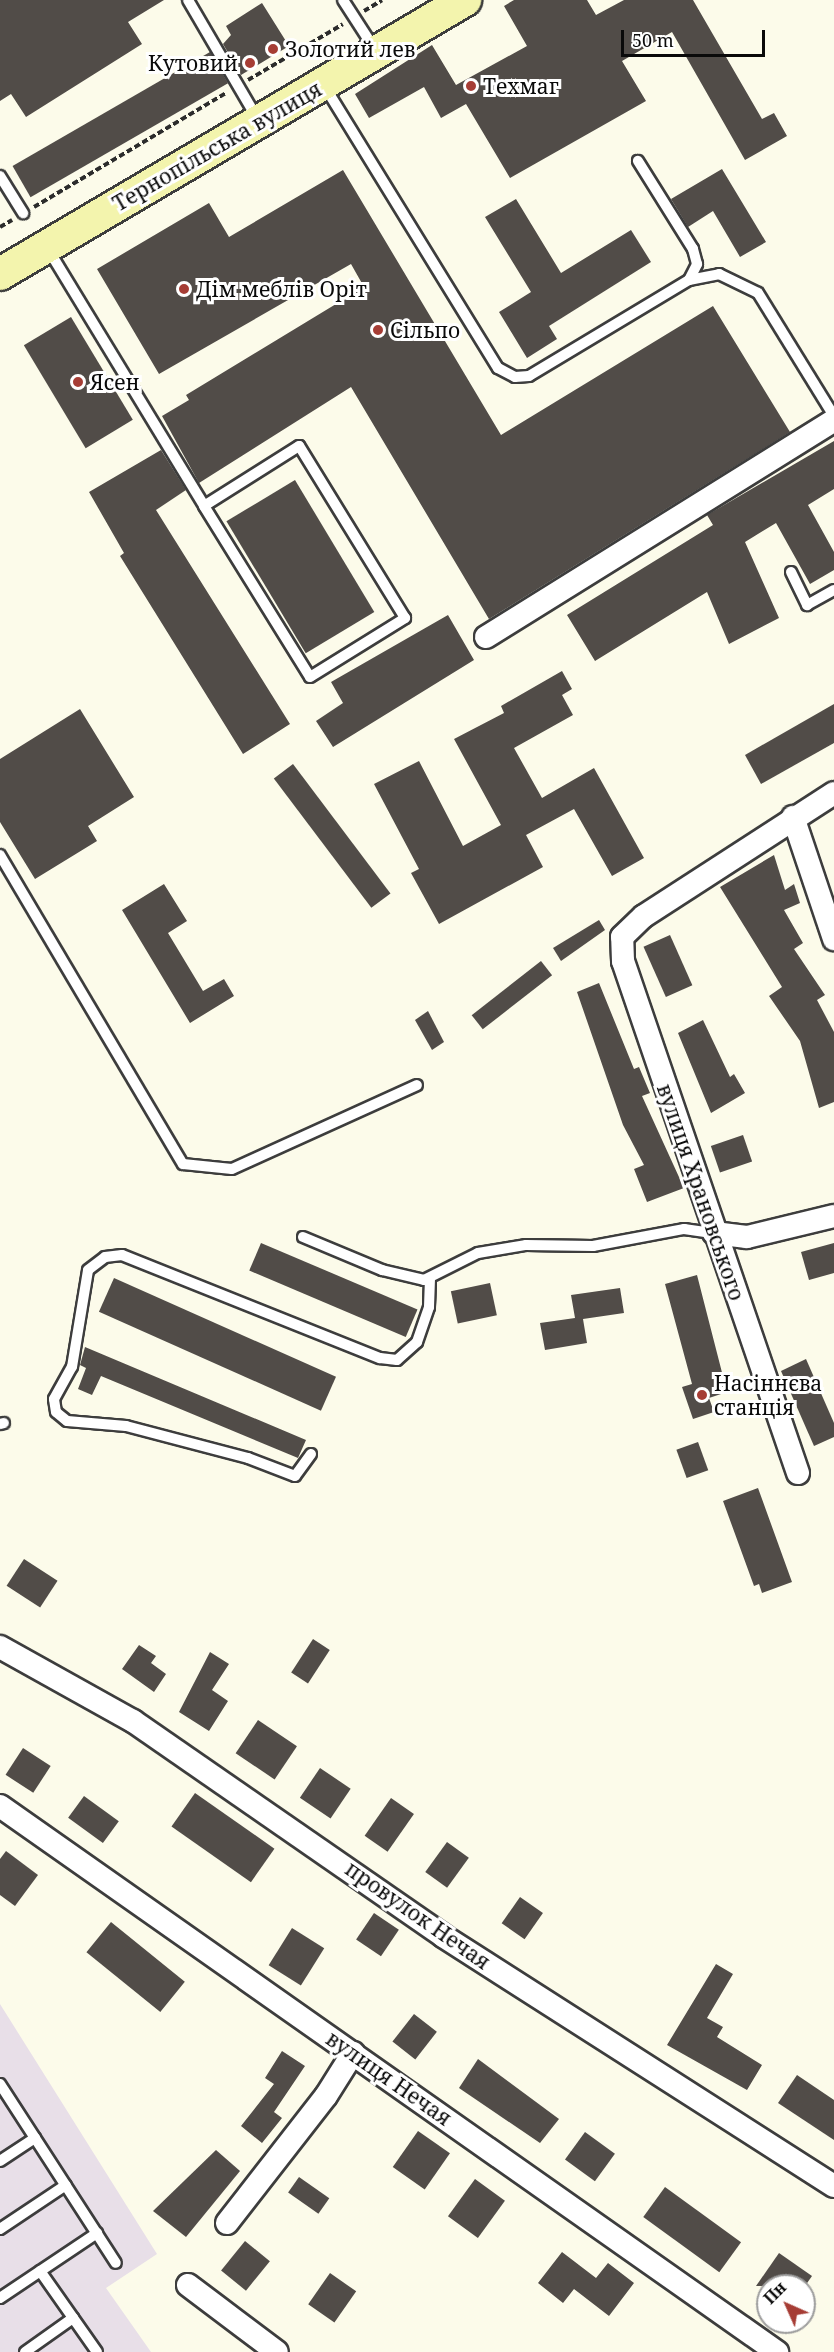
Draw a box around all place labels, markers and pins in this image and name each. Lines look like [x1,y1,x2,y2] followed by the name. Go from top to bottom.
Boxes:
[285,36,415,62] place label: Золотий лев
[266,42,280,56] marker: Золотий лев
[148,50,238,76] place label: Кутовий
[243,56,257,70] marker: Кутовий
[483,73,559,99] place label: Техмаг
[464,79,478,93] marker: Техмаг
[196,276,367,302] place label: Дім меблів Оріт
[177,282,191,296] marker: Дім меблів Оріт
[390,317,460,343] place label: Сільпо
[371,323,385,337] marker: Сільпо
[90,369,139,395] place label: Ясен
[71,375,85,389] marker: Ясен
[714,1370,822,1420] place label: Насіннєва станція
[695,1388,709,1402] marker: Насіннєва станція

